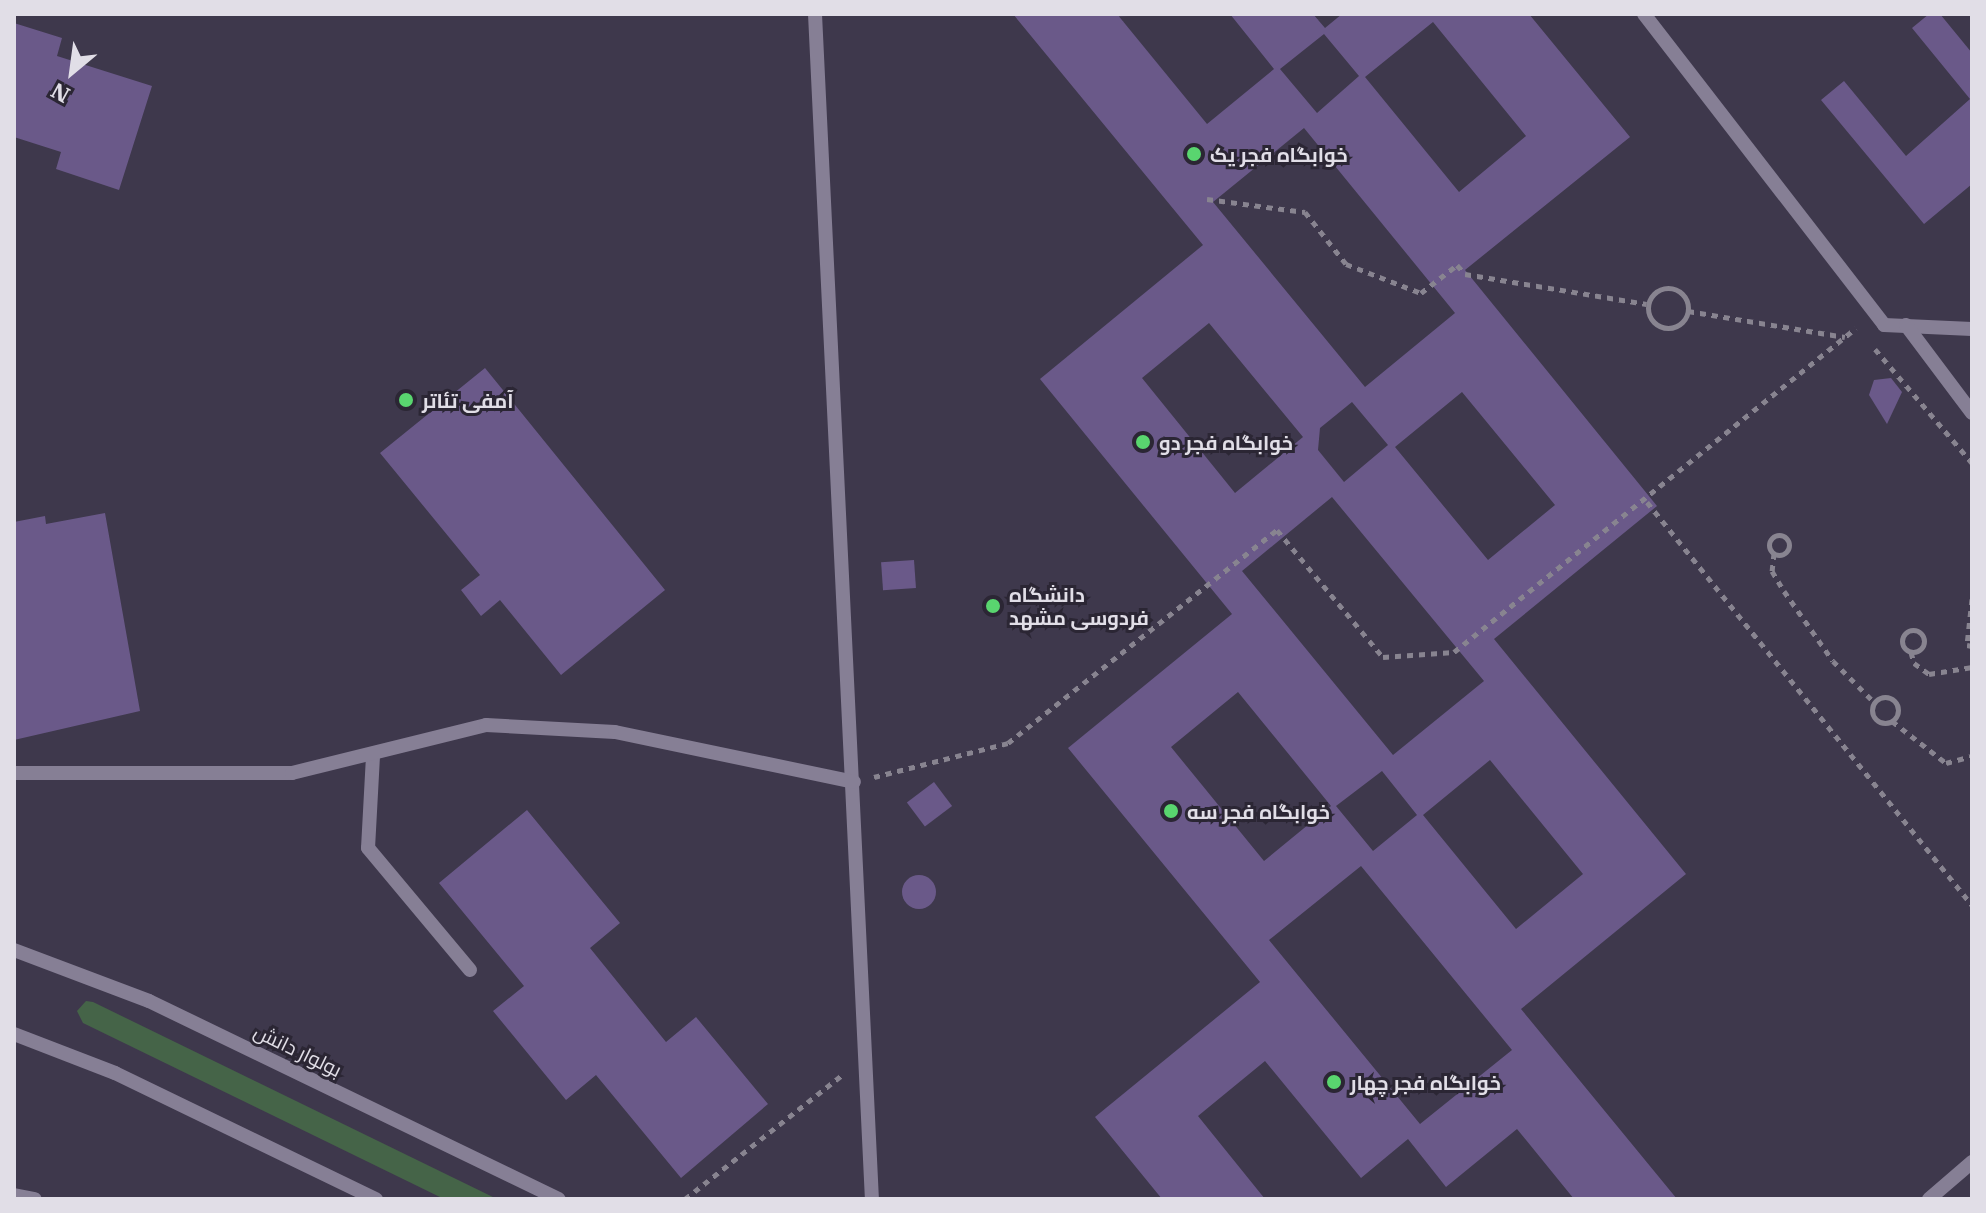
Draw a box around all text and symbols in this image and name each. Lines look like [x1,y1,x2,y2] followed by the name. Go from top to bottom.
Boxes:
[32,32,112,112] north arrow
[45,77,75,110] text: N
[1210,142,1348,166] place label: خوابگاه فجر یک
[1185,145,1203,163] marker: خوابگاه فجر یک
[422,388,514,412] place label: آمفی تئاتر
[397,391,415,409] marker: آمفی تئاتر
[1159,430,1293,454] place label: خوابگاه فجر دو
[1134,433,1152,451] marker: خوابگاه فجر دو
[1009,582,1149,629] place label: دانشگاه فردوسی مشهد
[984,597,1002,615] marker: دانشگاه فردوسی مشهد
[1187,799,1330,823] place label: خوابگاه فجر سه
[1162,802,1180,820] marker: خوابگاه فجر سه
[250,1018,346,1082] street label: بولوار دانش
[1350,1070,1501,1094] place label: خوابگاه فجر چهار
[1325,1073,1343,1091] marker: خوابگاه فجر چهار

